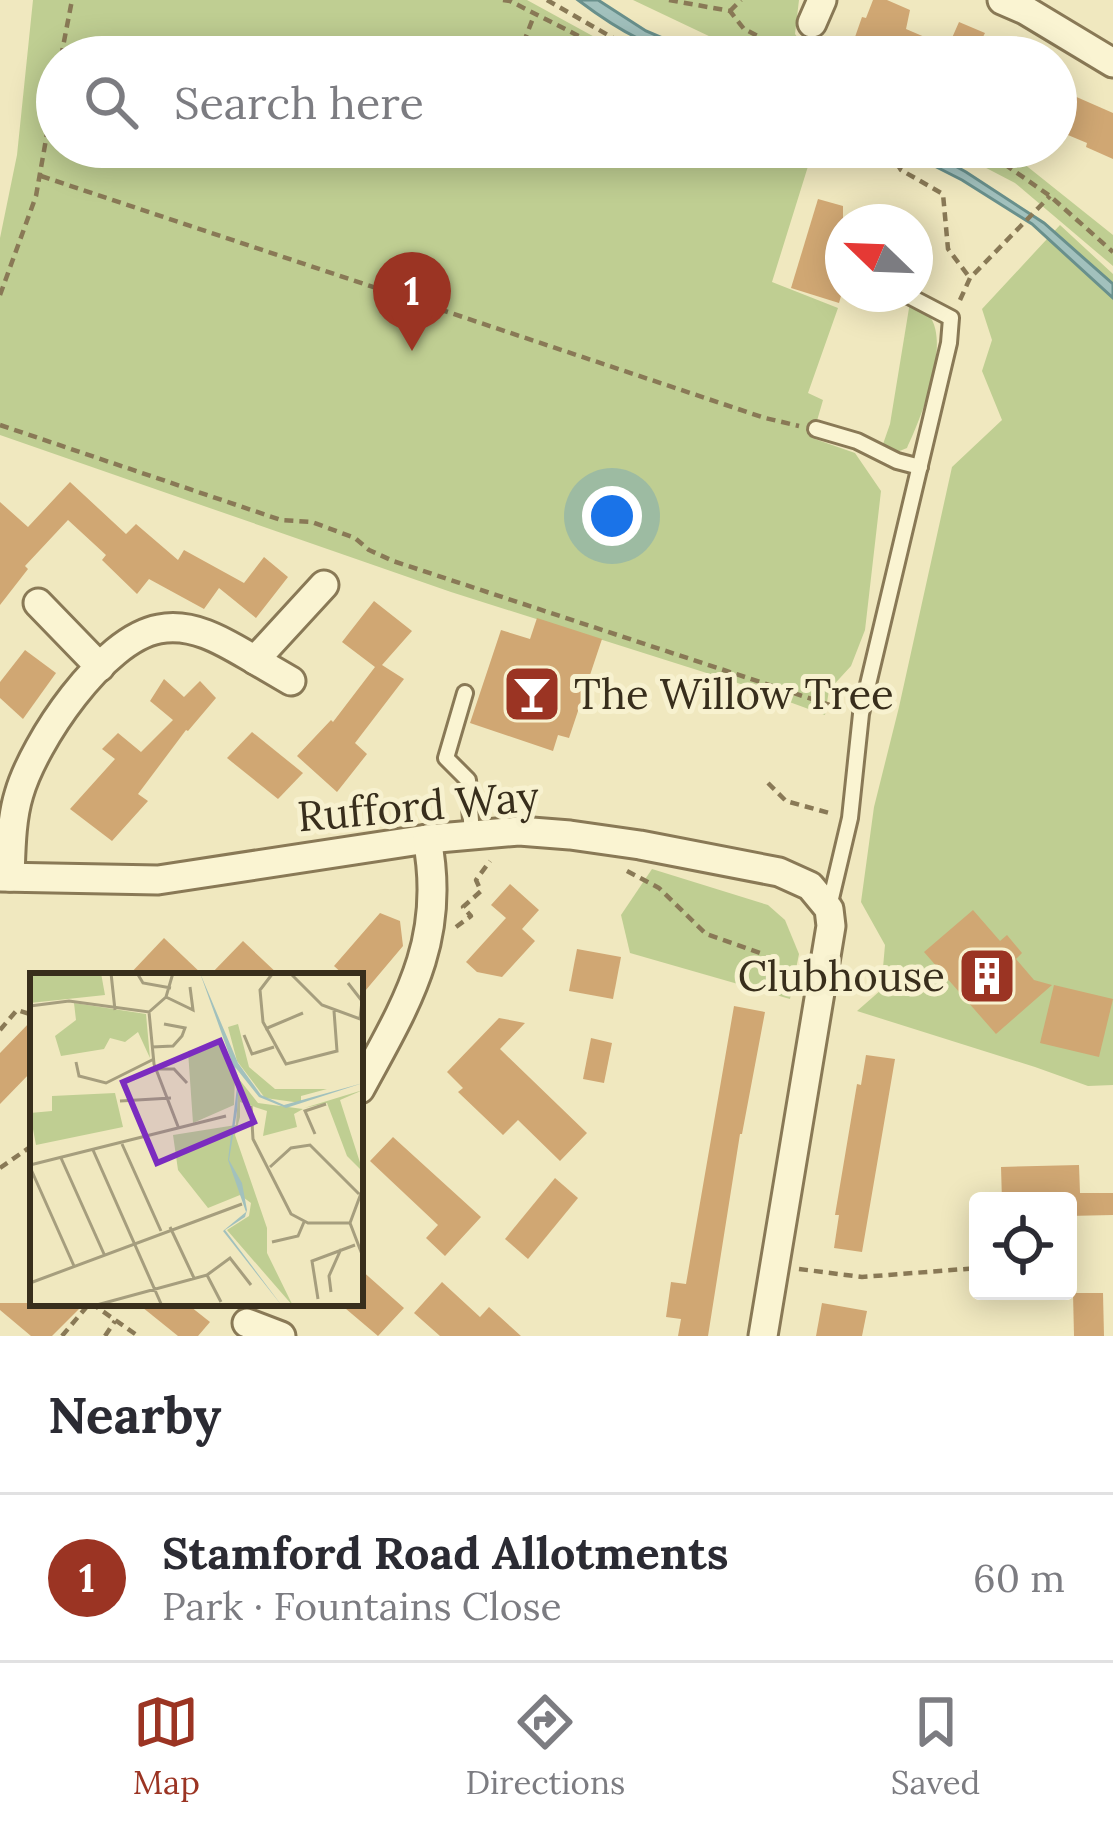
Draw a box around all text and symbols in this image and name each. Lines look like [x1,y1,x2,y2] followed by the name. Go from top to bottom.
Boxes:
[36,36,1077,168] search box
[78,69,144,135] icon: search
[174,74,424,131] text: Search here
[825,204,933,312] north arrow
[373,252,451,351] pin: 1
[582,486,642,546] your location
[501,663,563,725] bar icon: The Willow Tree
[574,667,894,721] place label: The Willow Tree
[295,768,542,843] street label: Rufford Way
[956,945,1018,1007] building icon: Clubhouse
[738,949,945,1003] place label: Clubhouse
[30,973,363,1306] inset map
[969,1192,1077,1300] map controls
[969,1192,1077,1300] button: locate
[48,1382,221,1447] text: Nearby
[162,1524,728,1581] text: Stamford Road Allotments
[79,1553,95,1603] text: 1
[973,1553,1065,1603] text: 60 m
[162,1581,562,1631] text: Park · Fountains Close
[133,1689,200,1803] tab: Map
[466,1689,625,1803] tab: Directions
[891,1689,980,1803] tab: Saved

